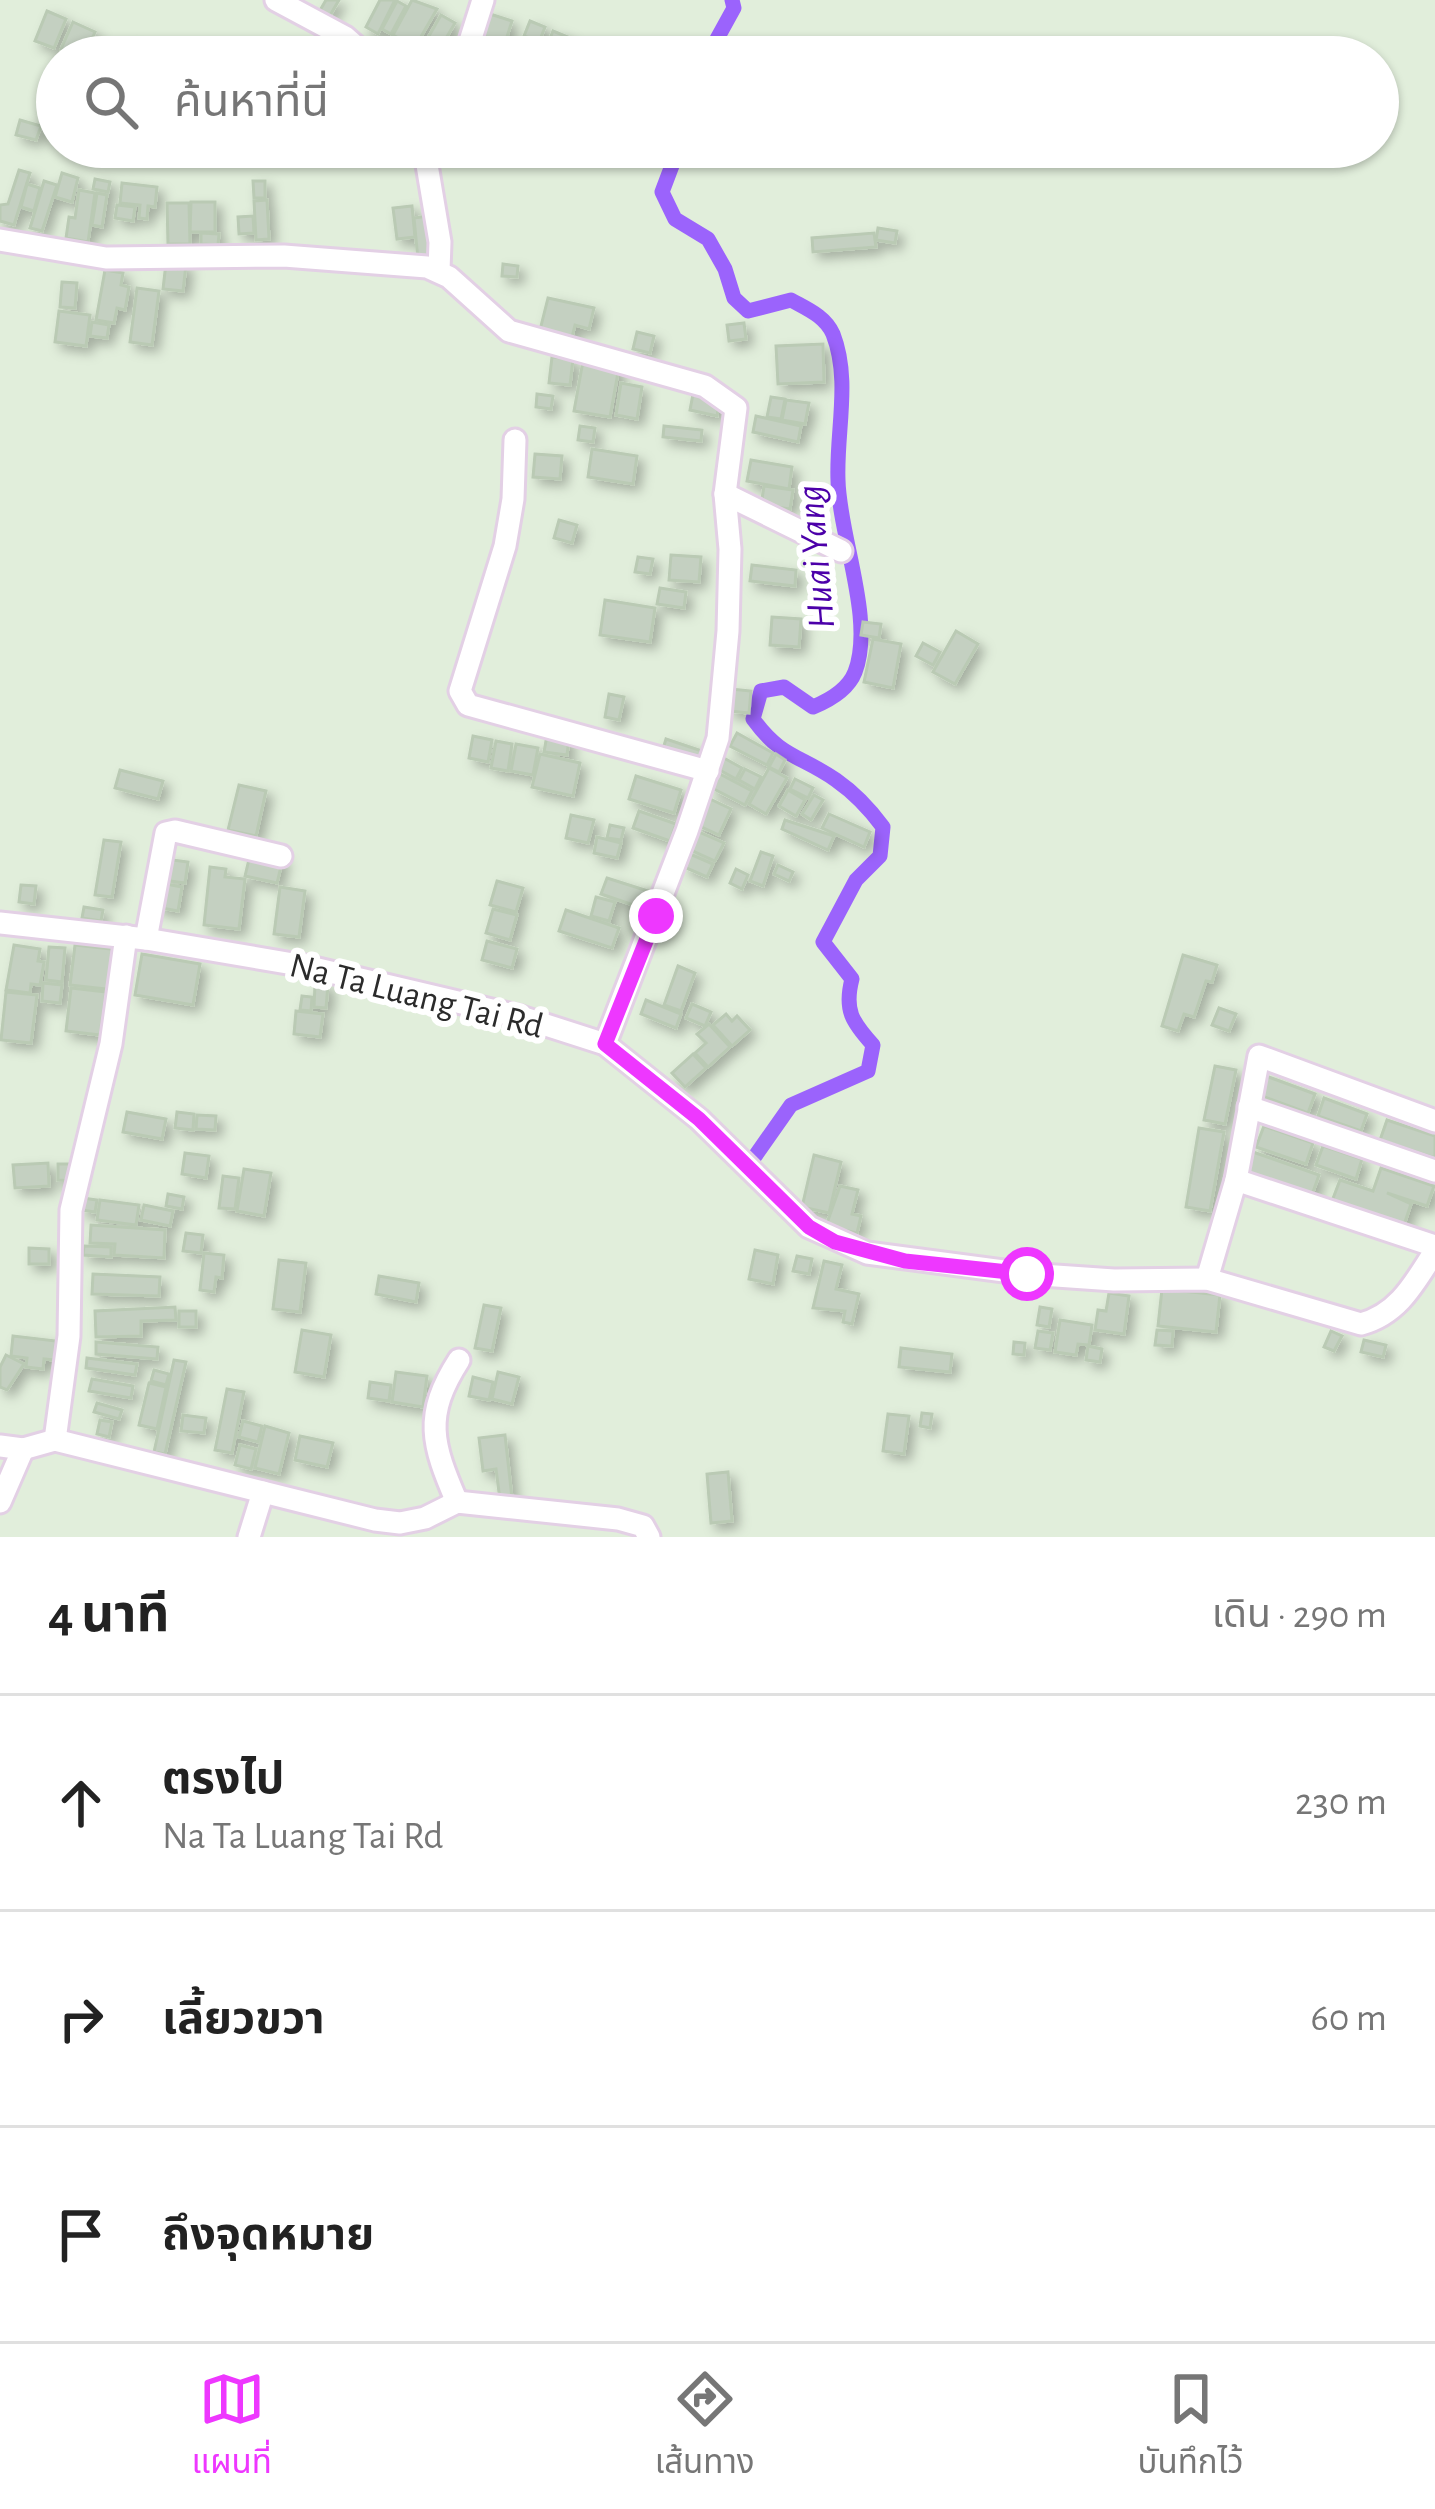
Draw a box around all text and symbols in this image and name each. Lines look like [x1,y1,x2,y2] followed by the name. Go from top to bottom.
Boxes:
[36,36,1399,168] search box
[78,69,144,135] icon: search
[174,80,329,125] text: ค้นหาที่นี่
[791,483,842,630] water label: Huai Yang
[629,889,683,943] route end
[286,947,547,1045] street label: Na Ta Luang Tai Rd
[1000,1247,1054,1301] route start
[48,1590,169,1641] text: 4 นาที
[1212,1596,1387,1635] text: เดิน · 290 m
[162,1757,284,1802] text: ตรงไป
[48,1770,114,1836] icon: ahead
[1295,1783,1387,1822] text: 230 m
[162,1817,443,1856] text: Na Ta Luang Tai Rd
[48,1986,114,2052] icon: right
[162,1997,325,2042] text: เลี้ยวขวา
[1310,1999,1387,2038] text: 60 m
[48,2202,114,2268] icon: arrive
[162,2213,374,2258] text: ถึงจุดหมาย
[191,2366,272,2488] tab: แผนที่
[655,2366,755,2488] tab: เส้นทาง
[1138,2366,1244,2488] tab: บันทึกไว้

